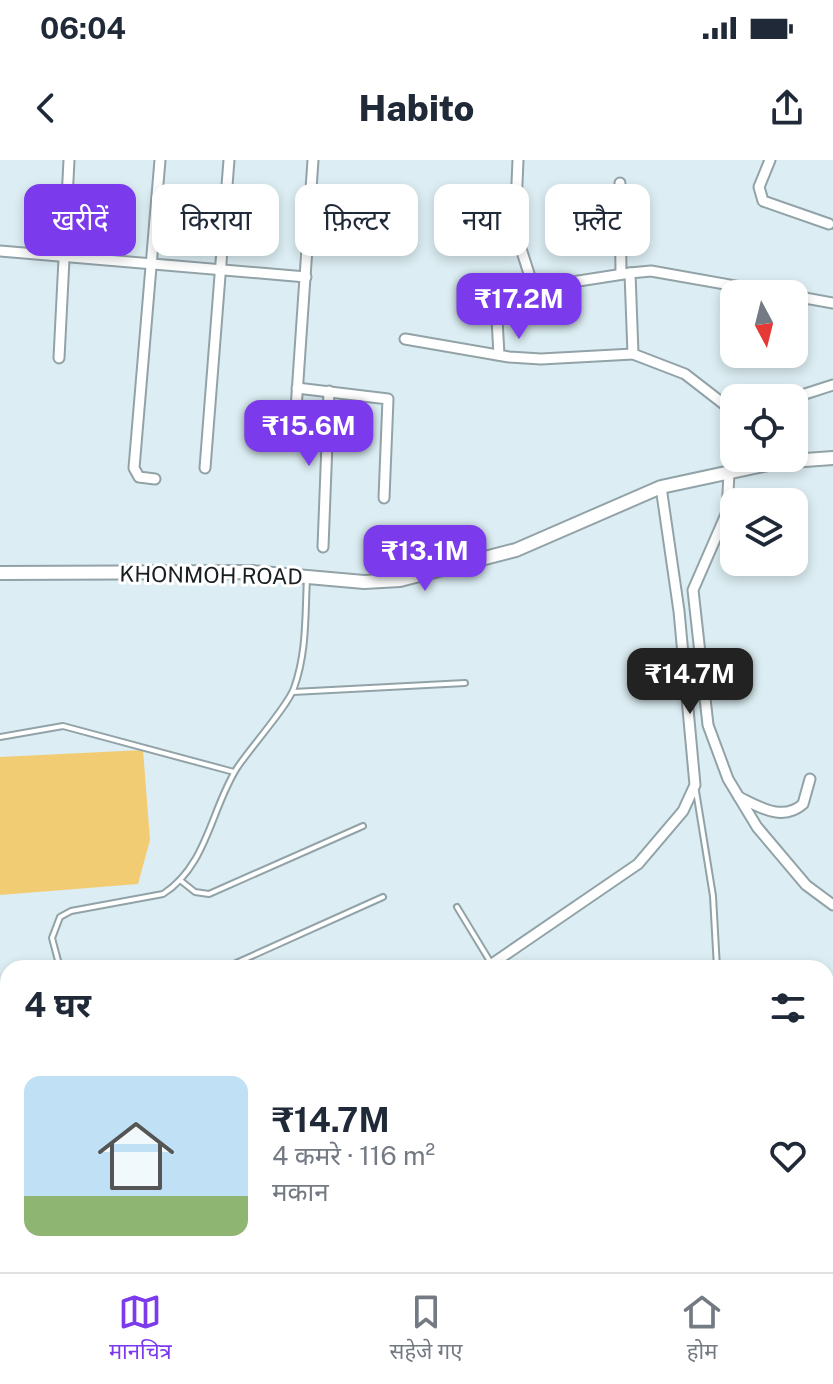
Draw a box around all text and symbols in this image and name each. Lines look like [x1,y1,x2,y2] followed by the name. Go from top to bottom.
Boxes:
[40,10,126,46] text: 06:04
[24,86,68,130] icon: back
[765,86,809,130] icon: share
[358,87,475,129] text: Habito
[24,184,136,256] chip: खरीदें
[152,184,279,256] chip: किराया
[295,184,418,256] chip: फ़िल्टर
[434,184,529,256] chip: नया
[545,184,650,256] chip: फ़्लैट
[454,273,584,341] pin: ₹17.2M
[720,280,808,368] north arrow
[720,280,808,576] map controls
[474,283,564,314] text: ₹17.2M
[720,384,808,472] button: locate
[244,400,374,468] pin: ₹15.6M
[262,410,356,441] text: ₹15.6M
[720,488,808,576] button: layers
[360,525,490,593] pin: ₹13.1M
[381,535,469,566] text: ₹13.1M
[119,560,303,590] street label: KHONMOH ROAD
[625,648,755,716] pin: ₹14.7M
[645,658,735,689] text: ₹14.7M
[24,985,91,1025] text: 4 घर
[766,986,810,1030] icon: filters
[272,1100,390,1140] text: ₹14.7M
[88,1108,184,1204] icon: home
[766,1134,810,1178] icon: heart
[272,1140,435,1171] text: 4 कमरे · 116 m²
[272,1176,329,1207] text: मकान
[109,1290,172,1368] tab: मानचित्र
[390,1290,462,1368] tab: सहेजे गए
[680,1290,724,1368] tab: होम

